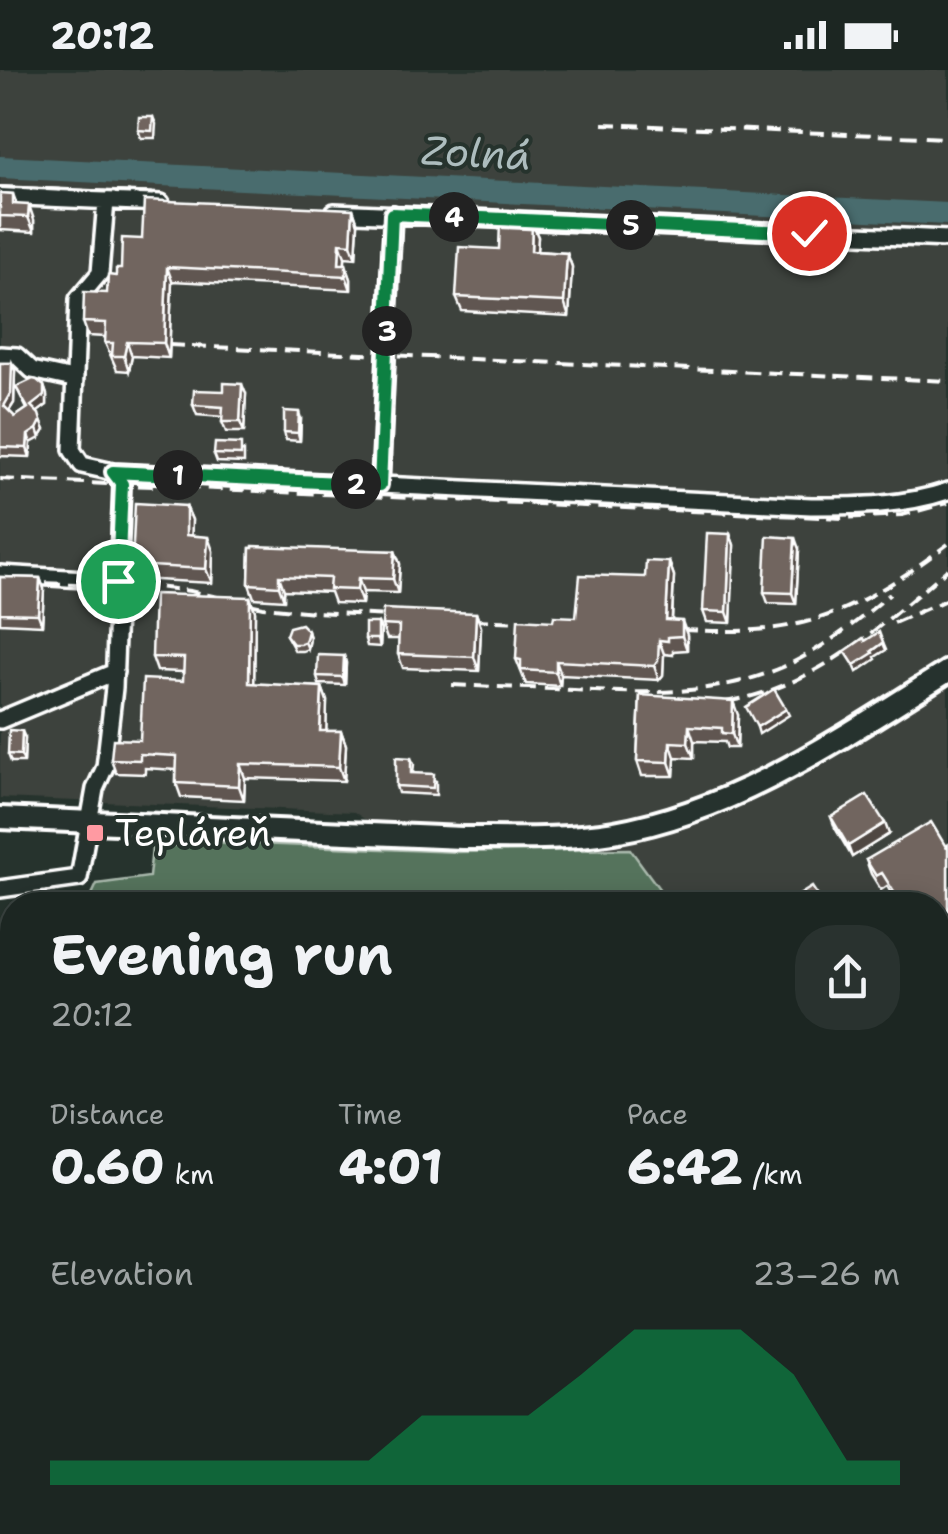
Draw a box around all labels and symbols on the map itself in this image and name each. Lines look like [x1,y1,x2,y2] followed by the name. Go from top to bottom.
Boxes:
[420,123,532,183] water label: Zolná
[767,191,852,276] pin
[429,192,479,242] pin: 4
[606,200,656,250] pin: 5
[362,306,412,356] pin: 3
[153,450,203,500] pin: 1
[331,459,381,509] pin: 2
[76,539,161,624] pin
[115,807,271,858] place label: Tepláreň
[84,822,106,844] marker: Tepláreň

